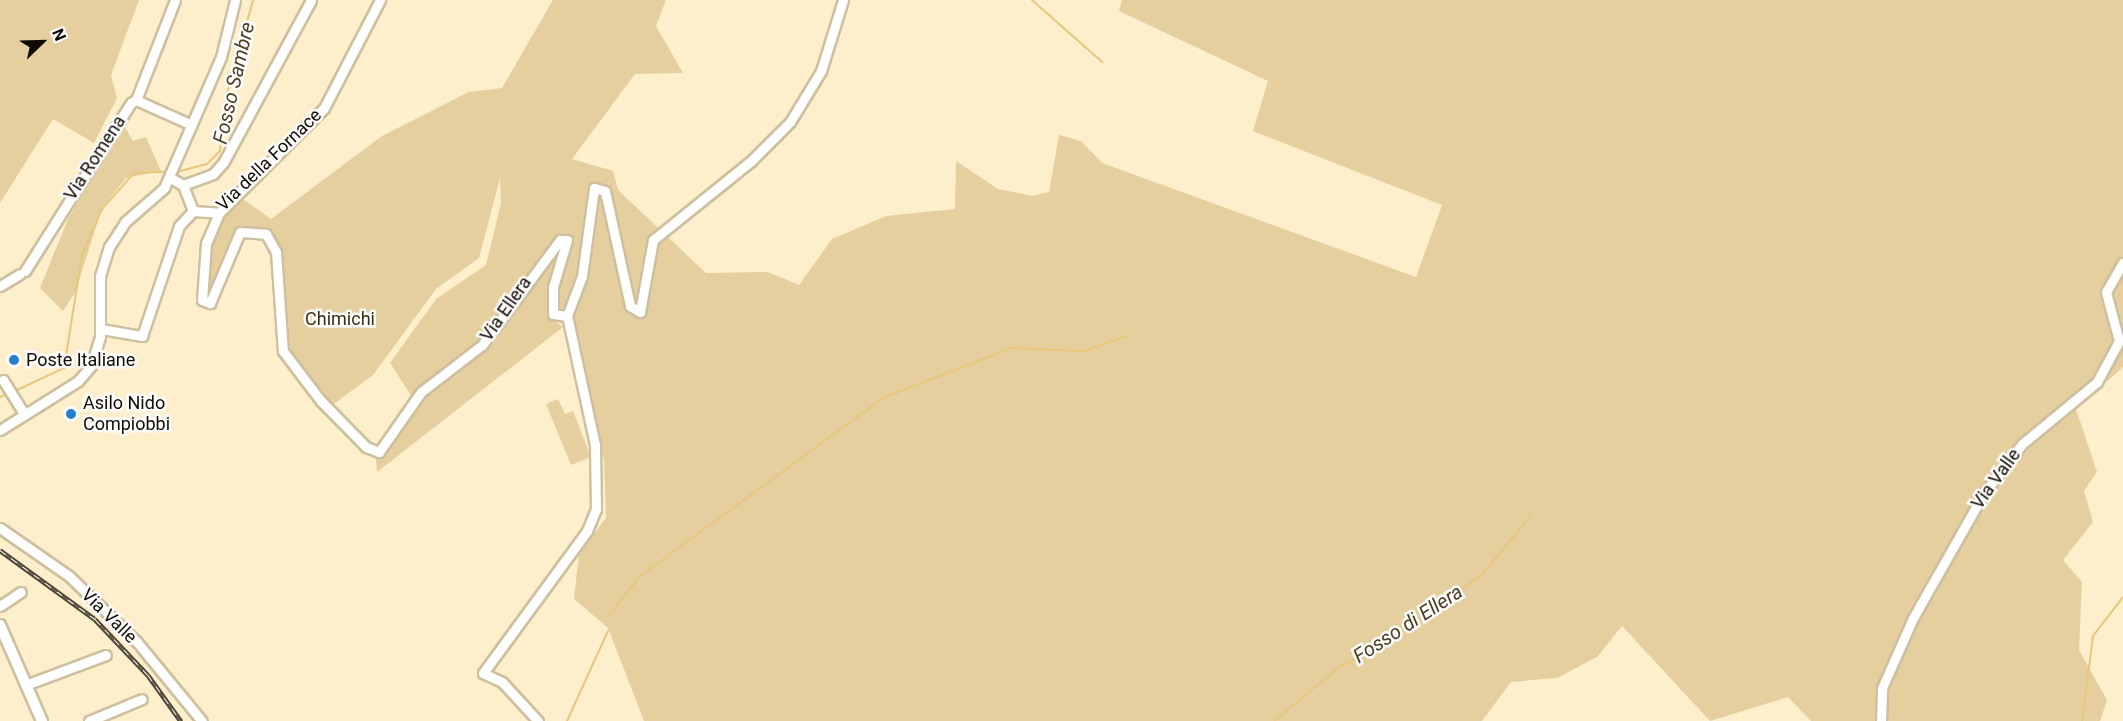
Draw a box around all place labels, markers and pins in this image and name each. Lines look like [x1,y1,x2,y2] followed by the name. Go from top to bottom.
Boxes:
[26,349,135,371] place label: Poste Italiane
[7,353,21,367] marker: Poste Italiane
[83,393,170,436] place label: Asilo Nido Compiobbi
[64,407,78,421] marker: Asilo Nido Compiobbi

